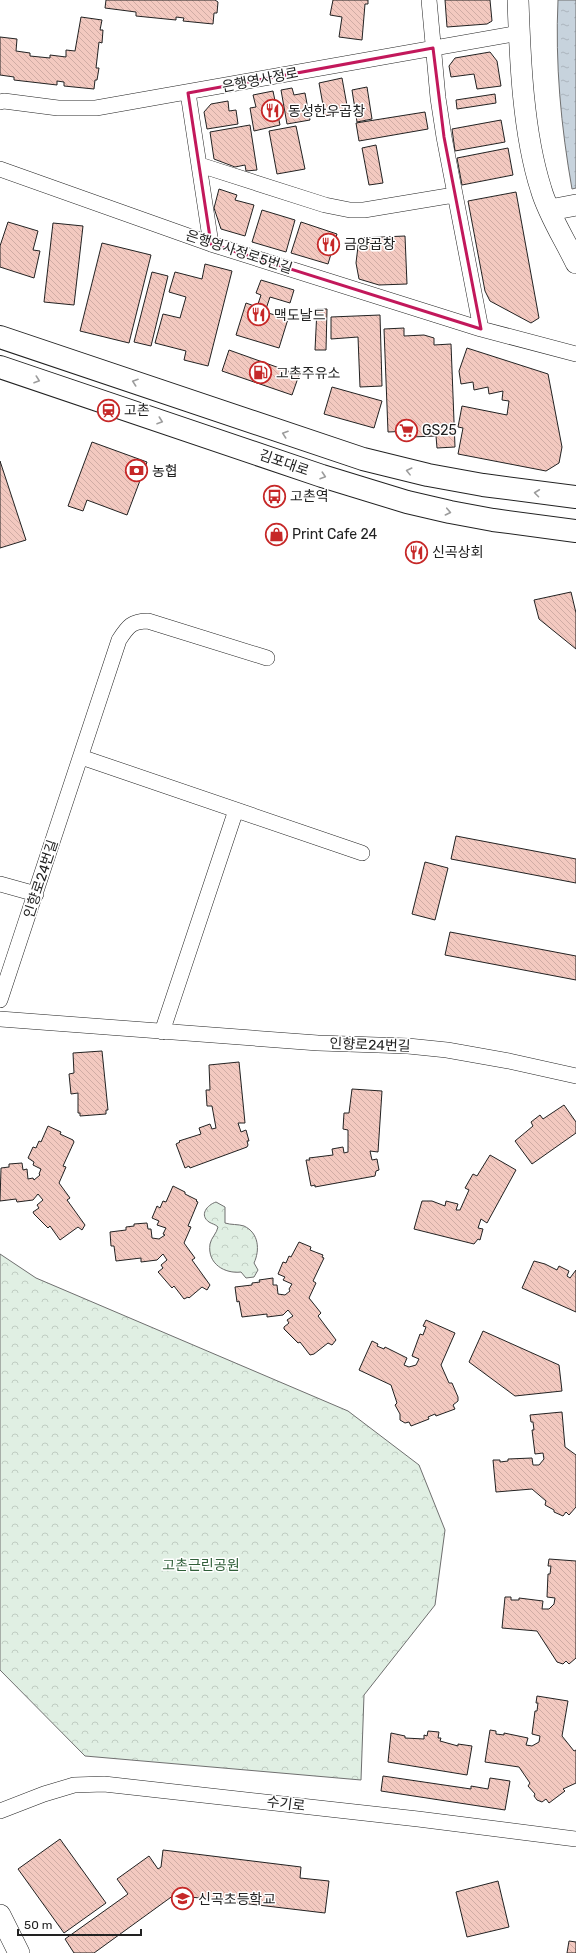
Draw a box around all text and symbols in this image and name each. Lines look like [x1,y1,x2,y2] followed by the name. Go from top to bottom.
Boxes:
[220,64,300,96] street label: 은행영사정로
[259,98,285,124] restaurant icon: 동성한우곱창
[288,103,365,120] place label: 동성한우곱창
[183,227,295,277] street label: 은행영사정로5번길
[315,231,341,257] restaurant icon: 금양곱창
[344,236,396,253] place label: 금양곱창
[246,302,272,328] restaurant icon: 맥도날드
[274,307,326,324] place label: 맥도날드
[248,360,274,386] fuel station icon: 고촌주유소
[276,365,341,382] place label: 고촌주유소
[33,375,40,383] one-way arrow
[132,379,139,387] one-way arrow
[95,397,121,423] station icon: 고촌
[124,402,150,419] place label: 고촌
[156,417,163,425] one-way arrow
[394,417,420,443] supermarket icon: GS25
[422,422,457,439] place label: GS25
[281,430,288,439] one-way arrow
[257,447,311,479] street label: 김포대로
[124,458,150,484] bank icon: 농협
[152,463,178,480] place label: 농협
[406,467,412,475] one-way arrow
[319,472,326,480] one-way arrow
[262,483,288,509] bus stop icon: 고촌역
[290,488,329,505] place label: 고촌역
[534,489,540,498] one-way arrow
[445,507,451,515] one-way arrow
[263,521,289,547] shop icon: Print Cafe 24
[292,526,378,543] place label: Print Cafe 24
[403,539,429,565] restaurant icon: 신곡상회
[432,544,484,561] place label: 신곡상회
[20,838,62,920] street label: 인향로24번길
[329,1035,411,1055] street label: 인향로24번길
[162,1557,240,1574] park label: 고촌근린공원
[266,1793,306,1815] street label: 수기로
[170,1886,196,1912] school or university icon: 신곡초등학교
[198,1891,275,1908] place label: 신곡초등학교
[18,1911,141,1937] scale bar
[24,1918,52,1932] text: 50 m

